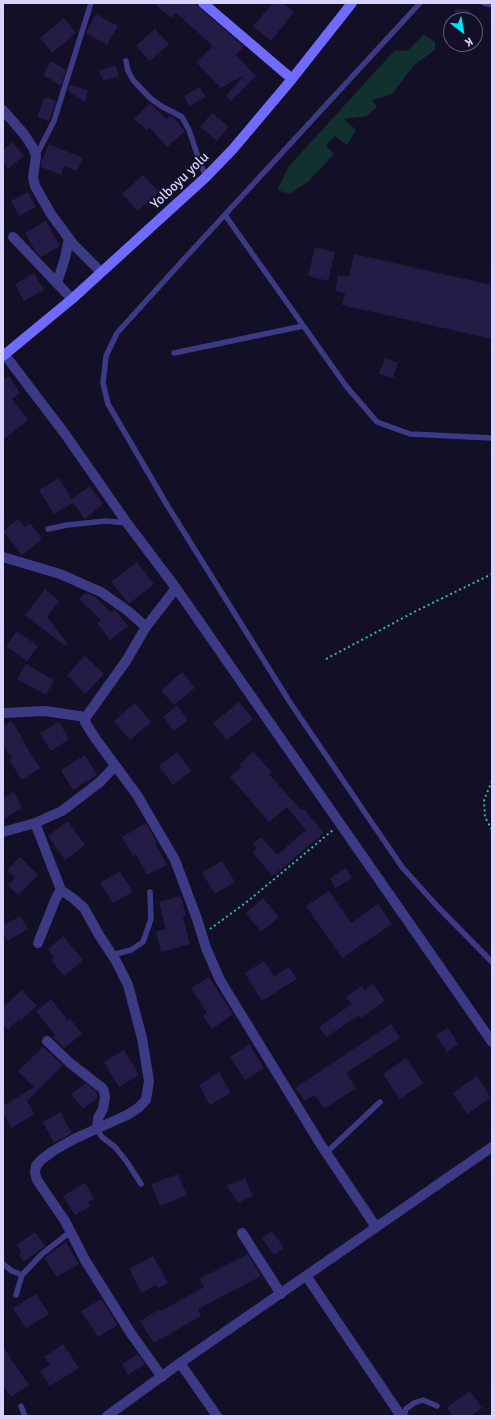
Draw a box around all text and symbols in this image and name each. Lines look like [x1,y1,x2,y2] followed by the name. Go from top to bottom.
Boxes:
[443,12,483,52] north arrow
[463,35,475,49] text: K
[147,149,213,213] street label: Yolboyu yolu

